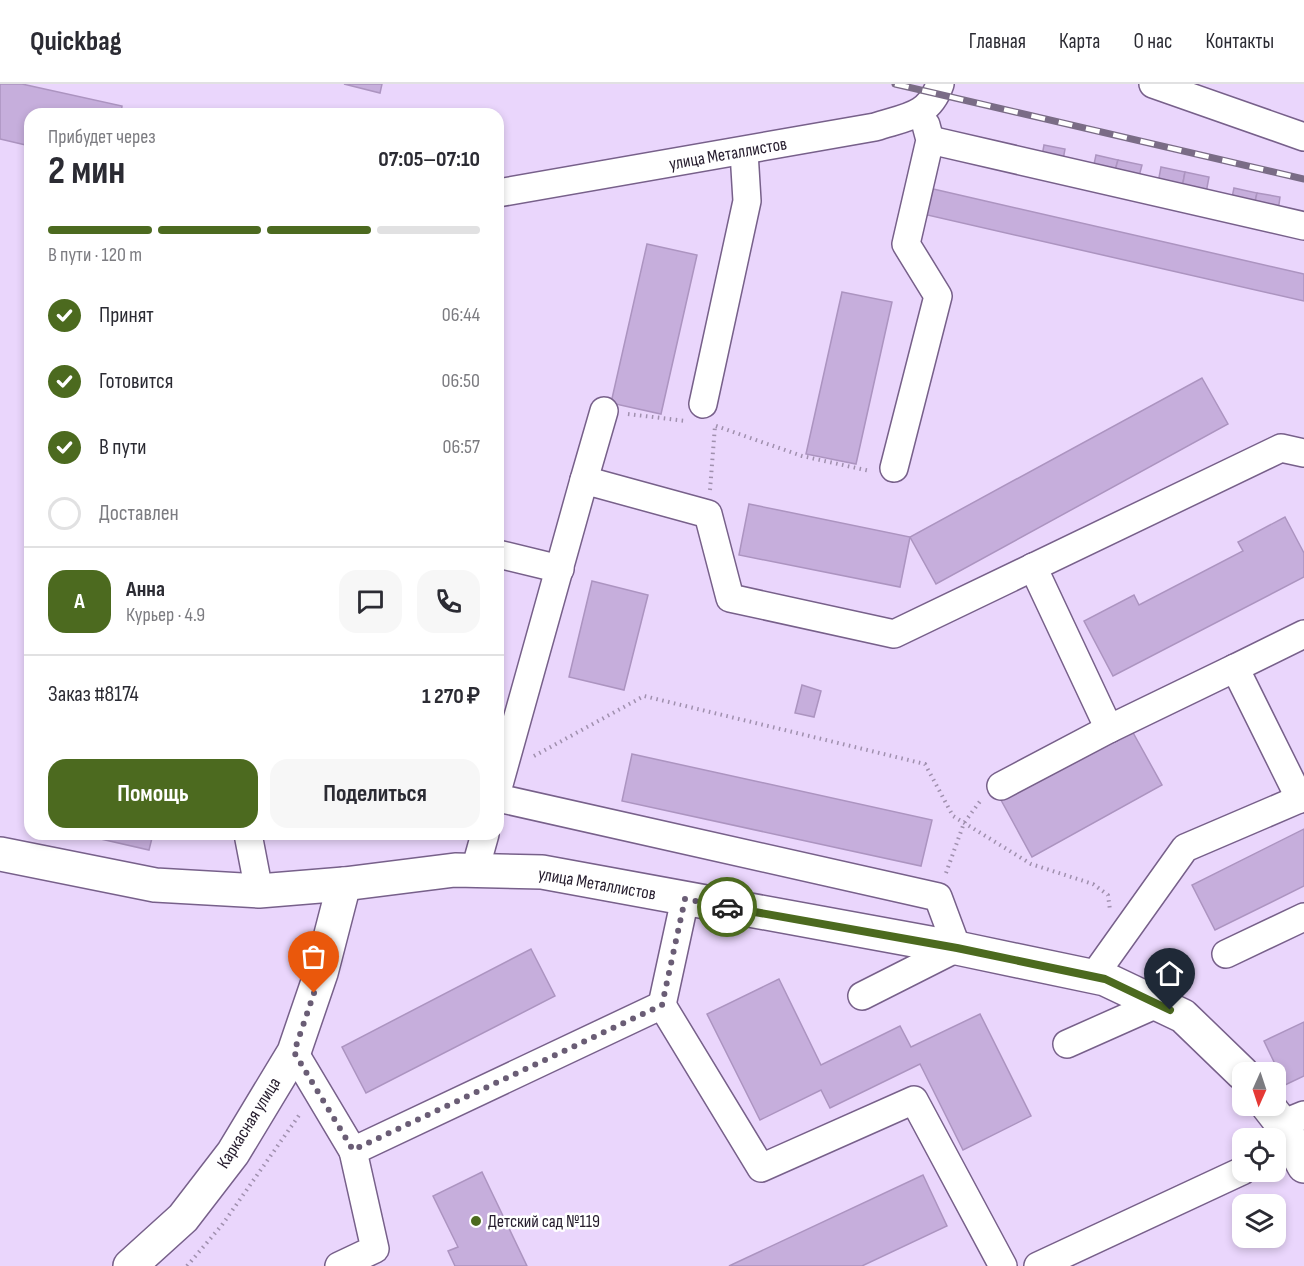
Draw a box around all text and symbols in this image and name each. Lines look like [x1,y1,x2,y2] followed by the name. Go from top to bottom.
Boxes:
[30,25,122,58] text: Quickbag
[969,29,1026,54] text: Главная
[1059,29,1100,54] text: Карта
[1133,29,1172,54] text: О нас
[1205,29,1274,54] text: Контакты
[48,125,156,149] text: Прибудет через
[668,133,789,175] street label: улица Металлистов
[378,146,480,173] text: 07:05–07:10
[48,148,125,195] text: 2 мин
[48,243,142,267] text: В пути · 120 m
[48,299,81,332] icon: check
[99,302,154,329] text: Принят
[442,303,480,327] text: 06:44
[48,365,81,398] icon: check
[99,368,173,395] text: Готовится
[442,369,480,393] text: 06:50
[48,431,81,464] icon: check
[99,434,147,461] text: В пути
[443,435,480,459] text: 06:57
[99,500,179,527] text: Доставлен
[339,570,402,633] button: chat
[417,570,480,633] button: phone
[126,576,165,603] text: Анна
[74,588,85,615] text: А
[126,603,205,627] text: Курьер · 4.9
[48,681,139,708] text: Заказ #8174
[422,683,480,710] text: 1 270 ₽
[48,759,258,828] button: Помощь
[270,759,480,828] button: Поделиться
[537,863,658,905] street label: улица Металлистов
[697,877,757,937] courier
[711,891,744,924] icon: car
[288,931,339,993] pin
[297,940,330,973] icon: bag
[1144,948,1195,1010] pin
[1153,957,1186,990] icon: home
[1232,1062,1286,1116] north arrow
[1232,1062,1286,1248] map controls
[213,1074,285,1172] street label: Каркасная улица
[1232,1128,1286,1182] button: locate
[1232,1194,1286,1248] button: layers
[488,1211,600,1232] place label: Детский сад №119
[469,1214,483,1228] marker: Детский сад №119

